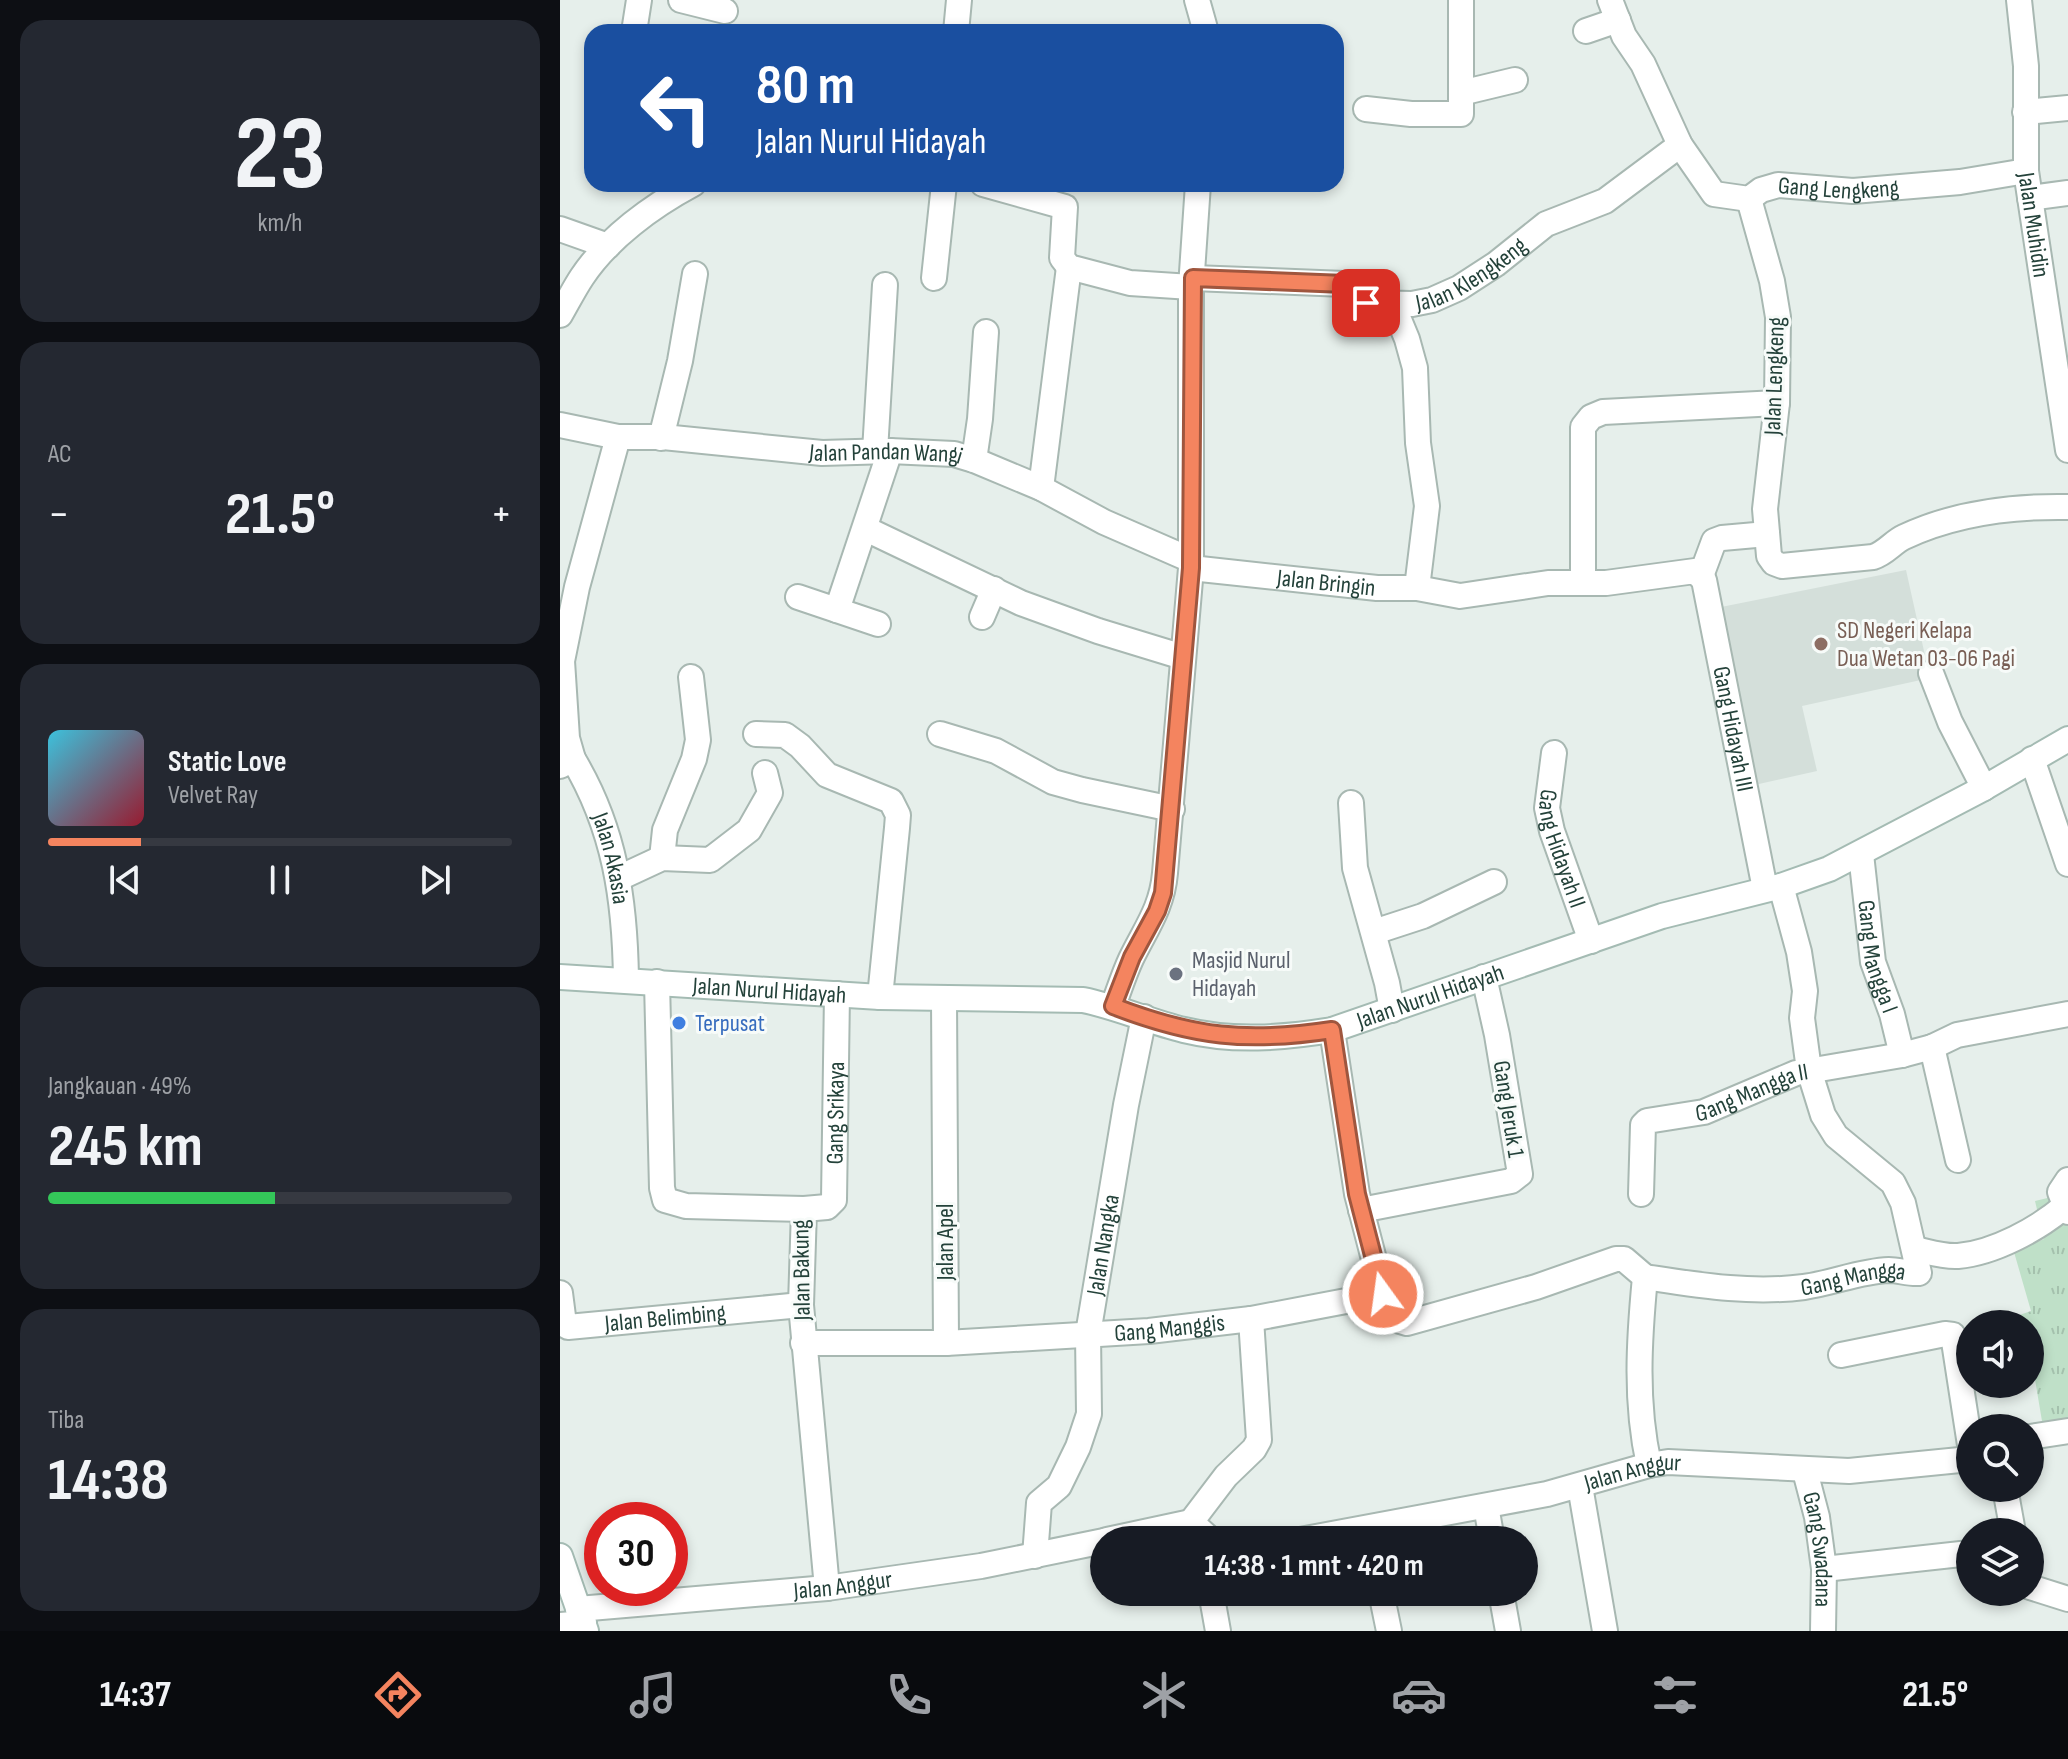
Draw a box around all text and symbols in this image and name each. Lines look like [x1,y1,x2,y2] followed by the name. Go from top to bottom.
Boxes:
[756,53,855,120] text: 80 m
[624,56,728,160] icon: left
[234,93,326,218] text: 23
[756,121,986,164] text: Jalan Nurul Hidayah
[2011,170,2056,280] street label: Jalan Muhidin
[1777,171,1900,206] street label: Gang Lengkeng
[258,208,302,239] text: km/h
[1412,231,1533,318] street label: Jalan Klengkeng
[1332,269,1400,337] pin
[1344,281,1388,325] icon: arrive
[1758,316,1791,437] street label: Jalan Lengkeng
[807,437,966,471] street label: Jalan Pandan Wangi
[48,439,72,470] text: AC
[225,479,335,551] text: 21.5°
[48,488,70,541] text: −
[490,488,512,541] text: +
[1275,563,1377,603] street label: Jalan Bringin
[1837,616,2015,673] place label: SD Negeri Kelapa Dua Wetan 03-06 Pagi
[1812,635,1830,653] marker: SD Negeri Kelapa Dua Wetan 03-06 Pagi
[1706,664,1759,794] street label: Gang Hidayah III
[168,744,287,780] text: Static Love
[168,780,258,811] text: Velvet Ray
[1532,788,1592,912] street label: Gang Hidayah II
[585,808,635,906] street label: Jalan Akasia
[103,858,147,902] icon: previous
[258,858,302,902] icon: pause
[413,858,457,902] icon: next
[1851,898,1904,1017] street label: Gang Mangga I
[1192,946,1290,1003] place label: Masjid Nurul Hidayah
[1352,958,1508,1036] street label: Jalan Nurul Hidayah
[1167,965,1185,983] marker: Masjid Nurul Hidayah
[691,971,847,1010] street label: Jalan Nurul Hidayah
[695,1009,765,1038] place label: Terpusat
[670,1014,688,1032] marker: Terpusat
[1693,1057,1810,1128] street label: Gang Mangga II
[1487,1059,1531,1160] street label: Gang Jeruk 1
[821,1061,851,1165] street label: Gang Srikaya
[48,1071,192,1102] text: Jangkauan · 49%
[48,1111,203,1183] text: 245 km
[1080,1192,1126,1298] street label: Jalan Nangka
[931,1204,960,1281] street label: Jalan Apel
[786,1219,817,1322] street label: Jalan Bakung
[1341,1252,1425,1336] position arrow
[1799,1256,1908,1302] street label: Gang Mangga
[603,1298,727,1339] street label: Jalan Belimbing
[1113,1308,1226,1348] street label: Gang Manggis
[1956,1310,2044,1606] map controls
[1956,1310,2044,1398] button: sound
[48,1405,84,1436] text: Tiba
[1956,1414,2044,1502] button: search
[48,1445,169,1517] text: 14:38
[1580,1448,1682,1498] street label: Jalan Anggur
[1796,1489,1838,1607] street label: Gang Swadana
[584,1502,688,1606] speed limit sign: 30
[1956,1518,2044,1606] button: layers
[1204,1548,1424,1584] text: 14:38 · 1 mnt · 420 m
[792,1565,894,1606] street label: Jalan Anggur
[370,1667,426,1723] icon: directions
[625,1667,681,1723] icon: music
[881,1667,937,1723] icon: phone
[1136,1667,1192,1723] icon: climate
[1391,1667,1447,1723] icon: car
[1647,1667,1703,1723] icon: filters
[100,1674,171,1717] text: 14:37
[1902,1674,1968,1717] text: 21.5°

